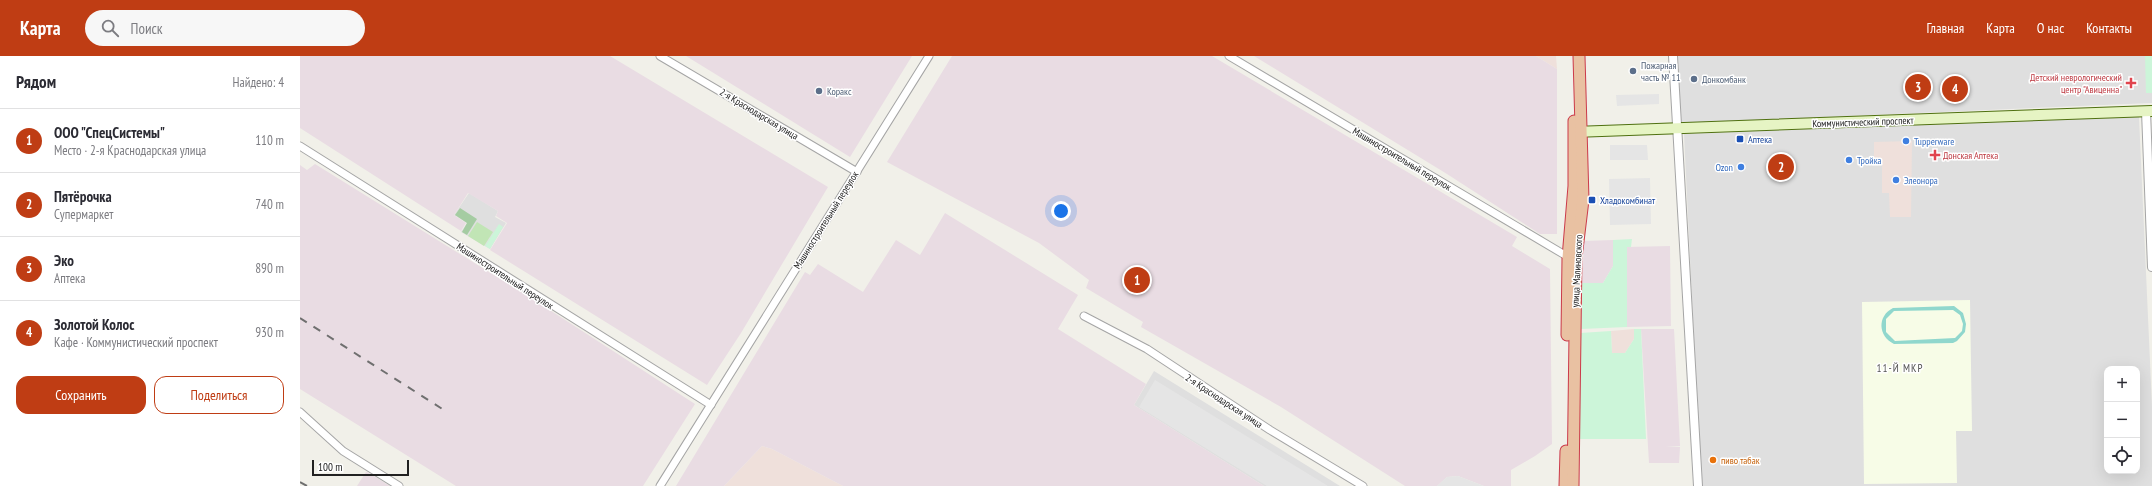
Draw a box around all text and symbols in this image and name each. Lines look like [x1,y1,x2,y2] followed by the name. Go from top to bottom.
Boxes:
[85,10,365,46] search box
[20,16,61,40] text: Карта
[99,17,121,39] icon: search
[131,19,163,38] text: Поиск
[1926,19,1964,37] text: Главная
[1986,19,2015,37] text: Карта
[2037,19,2064,37] text: О нас
[2086,19,2132,37] text: Контакты
[1641,59,1681,84] place label: Пожарная часть № 11
[1628,66,1638,76] marker: Пожарная часть № 11
[16,71,56,93] text: Рядом
[2030,71,2122,96] place label: Детский неврологический центр "Авиценна"
[1905,72,1931,102] pin: 3
[1702,73,1746,86] place label: Донкомбанк
[233,74,284,91] text: Найдено: 4
[1689,74,1699,84] marker: Донкомбанк
[1942,74,1968,104] pin: 4
[2125,77,2137,89] marker: Детский неврологический центр "Авиценна"
[717,85,801,143] street label: 2-я Краснодарская улица
[827,85,852,98] place label: Коракс
[814,86,824,96] marker: Коракс
[1812,114,1915,130] street label: Коммунистический проспект
[54,123,165,142] text: ООО "СпецСистемы"
[1350,124,1454,194] street label: Машиностроительный переулок
[26,132,32,149] text: 1
[255,132,284,149] text: 110 m
[1748,133,1772,146] place label: Аптека
[1735,134,1745,144] marker: Аптека
[1914,135,1954,148] place label: Tupperware
[1901,136,1911,146] marker: Tupperware
[54,142,206,159] text: Место · 2-я Краснодарская улица
[1943,149,1998,162] place label: Донская Аптека
[1930,150,1940,160] marker: Донская Аптека
[1768,152,1794,182] pin: 2
[1857,154,1882,167] place label: Тройка
[1844,155,1854,165] marker: Тройка
[1715,161,1733,174] place label: Ozon
[1736,162,1746,172] marker: Ozon
[791,169,861,271] street label: Машиностроительный переулок
[1904,174,1938,187] place label: Элеонора
[1891,175,1901,185] marker: Элеонора
[54,187,112,206] text: Пятёрочка
[1600,194,1656,207] place label: Хладокомбинат
[1587,195,1597,205] marker: Хладокомбинат
[26,196,32,213] text: 2
[255,196,284,213] text: 740 m
[1051,201,1071,221] your location
[54,206,113,223] text: Супермаркет
[1569,234,1585,308] street label: улица Малиновского
[454,240,556,312] street label: Машиностроительный переулок
[54,251,74,270] text: Эко
[26,260,32,277] text: 3
[255,260,284,277] text: 890 m
[1124,265,1150,295] pin: 1
[54,270,85,287] text: Аптека
[54,315,134,334] text: Золотой Колос
[26,324,32,341] text: 4
[255,324,284,341] text: 930 m
[54,334,218,351] text: Кафе · Коммунистический проспект
[1877,361,1923,375] district label: 11-Й МКР
[2104,366,2140,474] map controls
[2104,366,2140,402] button: +
[1183,371,1265,431] street label: 2-я Краснодарская улица
[16,376,146,414] button: Сохранить
[154,376,284,414] button: Поделиться
[2104,402,2140,438] button: −
[2104,438,2140,474] button: locate
[1721,454,1760,467] place label: пиво табак
[1708,455,1718,465] marker: пиво табак
[312,458,409,477] scale bar
[318,460,342,474] text: 100 m

